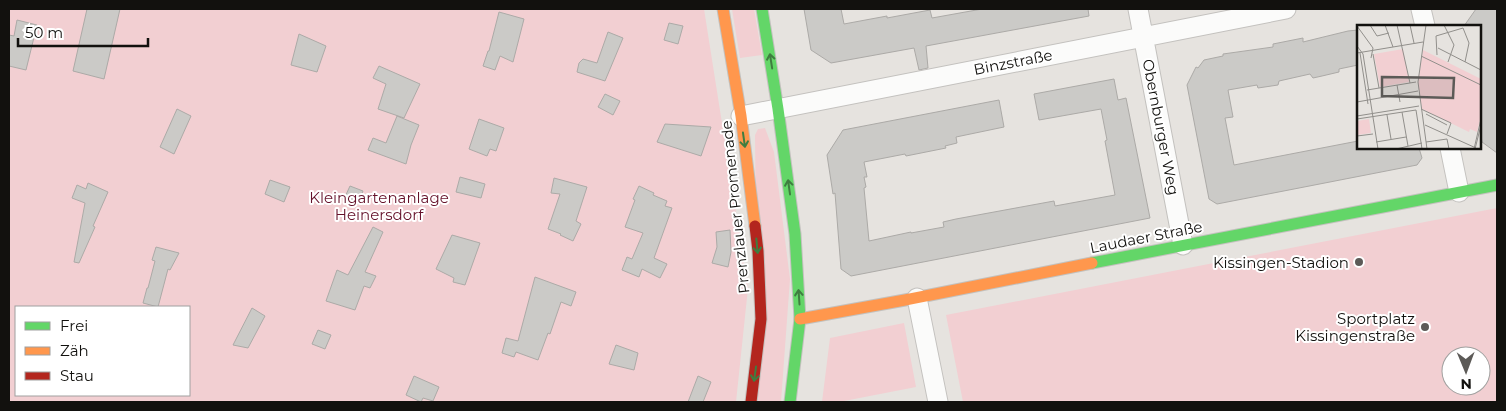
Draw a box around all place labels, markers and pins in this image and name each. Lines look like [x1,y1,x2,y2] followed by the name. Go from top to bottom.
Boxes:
[1213,253,1349,272] place label: Kissingen-Stadion
[1353,256,1365,268] marker: Kissingen-Stadion
[1295,309,1415,345] place label: Sportplatz Kissingenstraße
[1419,321,1431,333] marker: Sportplatz Kissingenstraße

